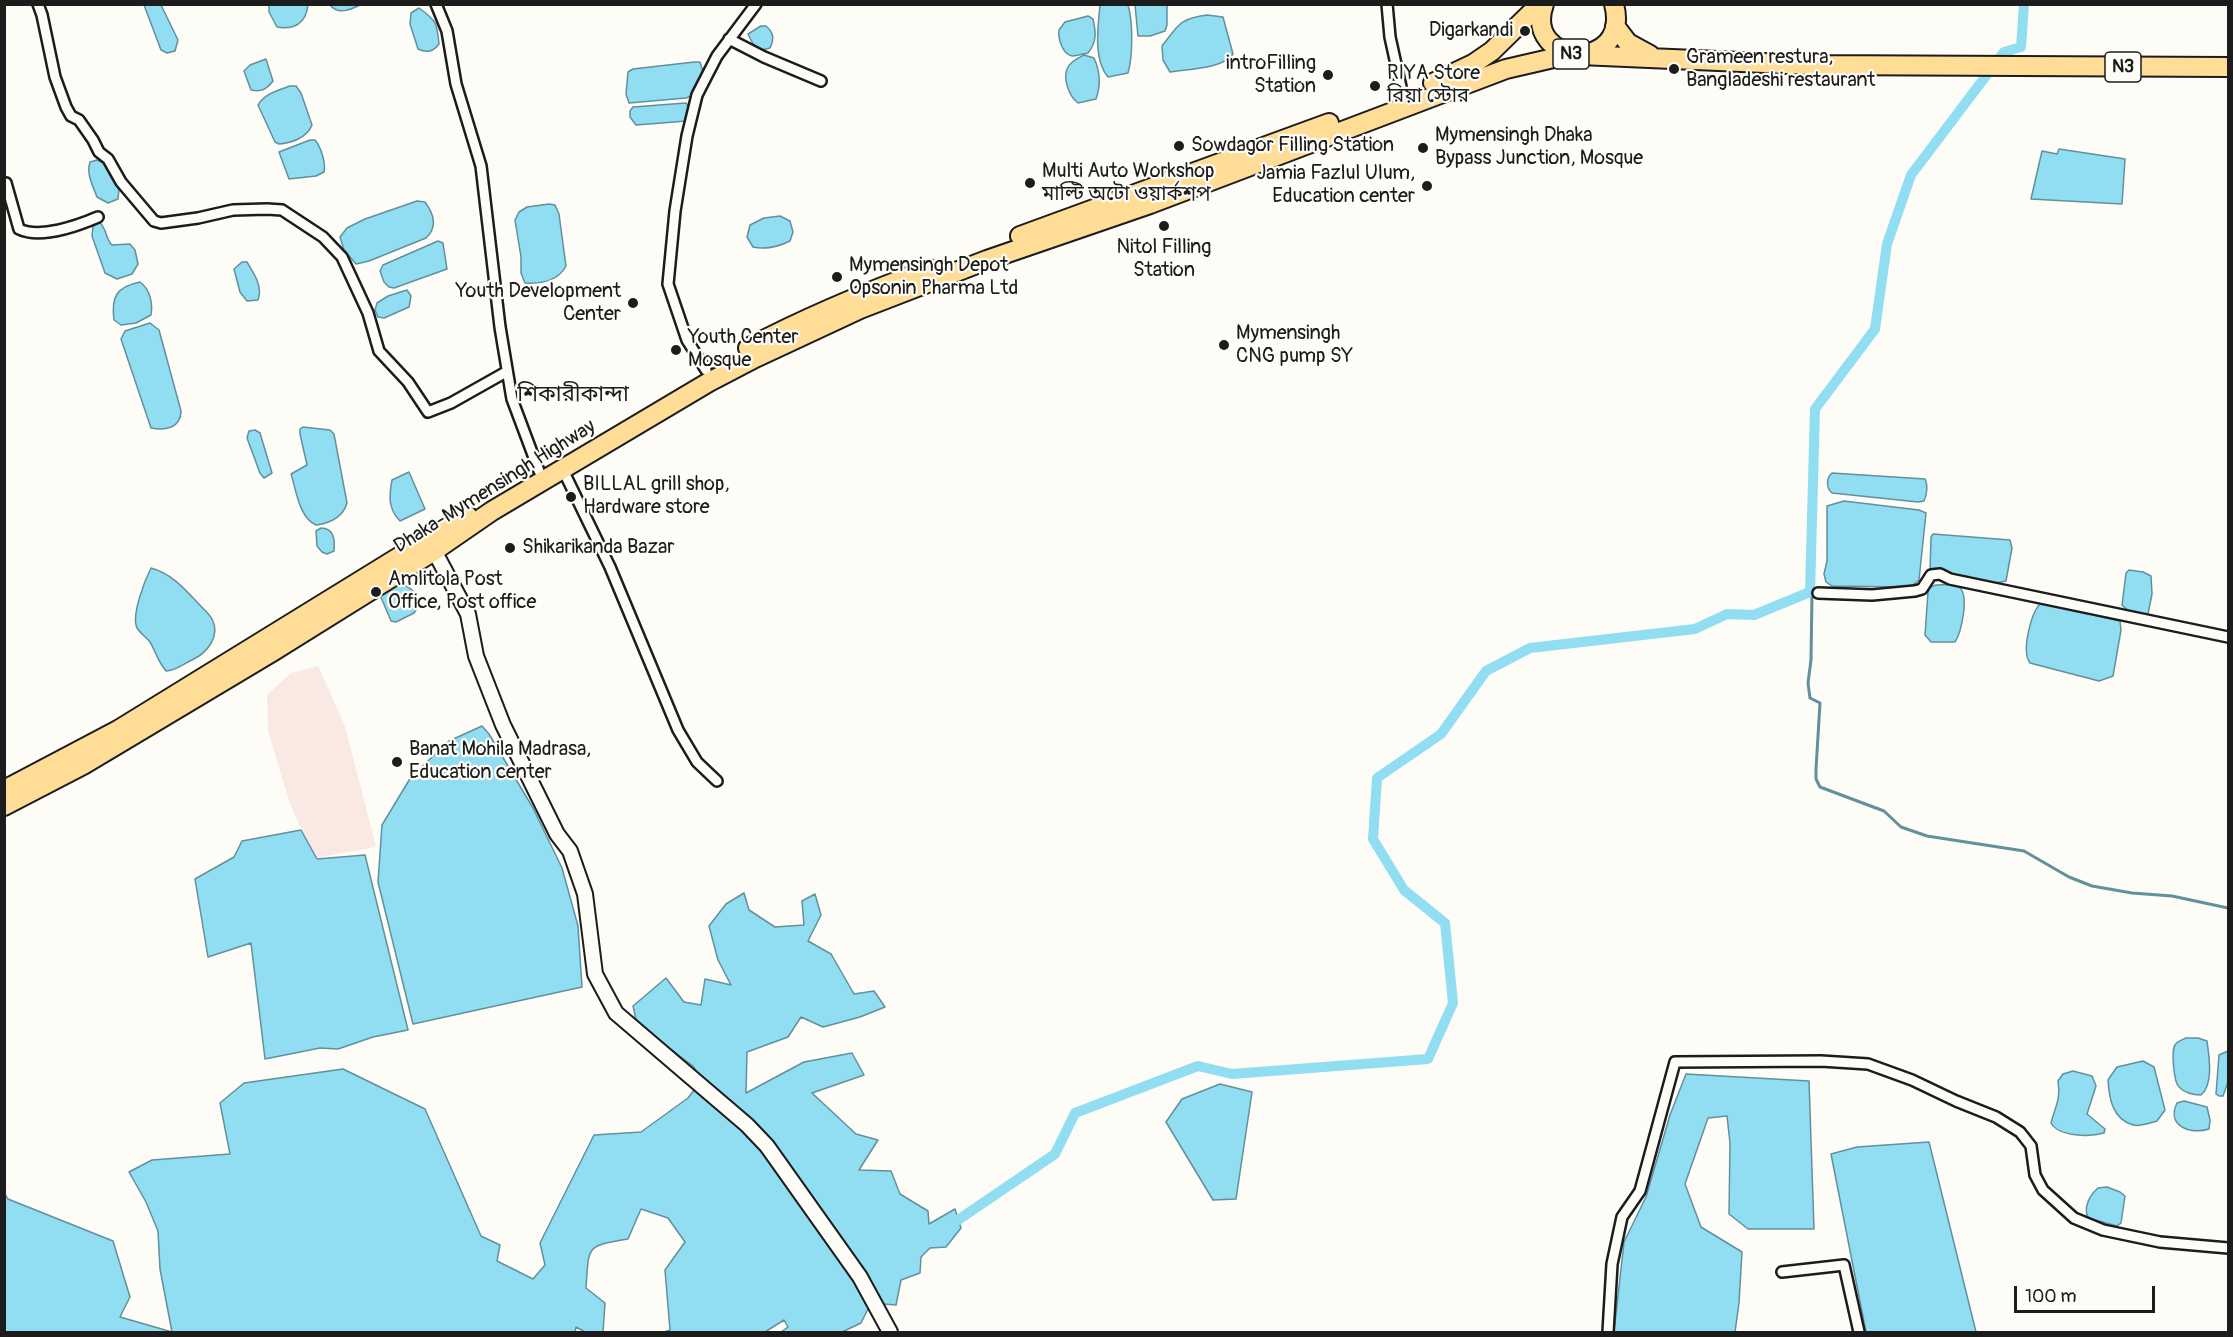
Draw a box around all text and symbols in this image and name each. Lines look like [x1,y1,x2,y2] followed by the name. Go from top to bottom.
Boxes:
[1429,19,1513,43] place label: Digarkandi
[1518,24,1532,38] marker: Digarkandi
[1553,39,1589,69] road number: N3
[1686,46,1875,93] place label: Grameen restura, Bangladeshi restaurant
[1226,52,1316,99] place label: introFilling Station
[2105,52,2141,82] road number: N3
[1387,62,1480,109] place label: RIYA Store রিয়া স্টোর
[1667,62,1681,76] marker: Grameen restura, Bangladeshi restaurant
[1321,68,1335,82] marker: introFilling Station
[1368,79,1382,93] marker: RIYA Store রিয়া স্টোর
[1435,124,1643,171] place label: Mymensingh Dhaka Bypass Junction, Mosque
[1191,134,1394,158] place label: Sowdagor Filling Station
[1172,139,1186,153] marker: Sowdagor Filling Station
[1416,141,1430,155] marker: Mymensingh Dhaka Bypass Junction, Mosque
[1042,160,1215,207] place label: Multi Auto Workshop মাল্টি অটো ওয়ার্কশপ
[1256,162,1415,209] place label: Jamia Fazlul Ulum, Education center
[1023,176,1037,190] marker: Multi Auto Workshop মাল্টি অটো ওয়ার্কশপ
[1420,179,1434,193] marker: Jamia Fazlul Ulum, Education center
[1157,219,1171,233] marker: Nitol Filling Station
[1117,236,1211,283] place label: Nitol Filling Station
[849,254,1018,301] place label: Mymensingh Depot Opsonin Pharma Ltd
[830,270,844,284] marker: Mymensingh Depot Opsonin Pharma Ltd
[456,280,621,327] place label: Youth Development Center
[626,296,640,310] marker: Youth Development Center
[1236,322,1353,369] place label: Mymensingh CNG pump SY
[688,326,798,373] place label: Youth Center Mosque
[1217,338,1231,352] marker: Mymensingh CNG pump SY
[669,343,683,357] marker: Youth Center Mosque
[517,382,629,408] district label: শিকারীকান্দা
[390,415,600,559] street label: Dhaka-Mymensingh Highway
[583,473,730,520] place label: BILLAL grill shop, Hardware store
[564,490,578,504] marker: BILLAL grill shop, Hardware store
[522,536,674,560] place label: Shikarikanda Bazar
[503,541,517,555] marker: Shikarikanda Bazar
[388,568,536,615] place label: Amlitola Post Office, Post office
[369,585,383,599] marker: Amlitola Post Office, Post office
[409,738,591,785] place label: Banat Mohila Madrasa, Education center
[390,755,404,769] marker: Banat Mohila Madrasa, Education center
[2017,1274,2158,1312] scale bar
[2025,1285,2077,1308] text: 100 m

